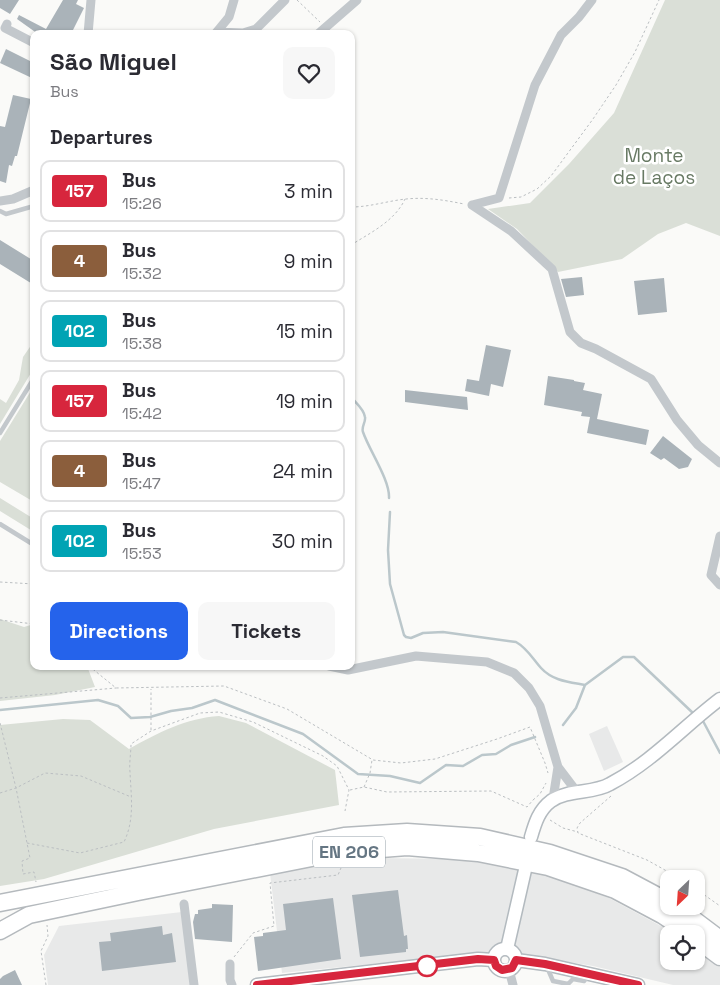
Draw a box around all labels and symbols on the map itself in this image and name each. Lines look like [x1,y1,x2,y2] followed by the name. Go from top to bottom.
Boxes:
[613,143,695,190] park label: Monte de Laços
[313,836,385,868] road number: EN 206
[660,870,705,915] north arrow
[416,955,438,977] unlabelled marker

